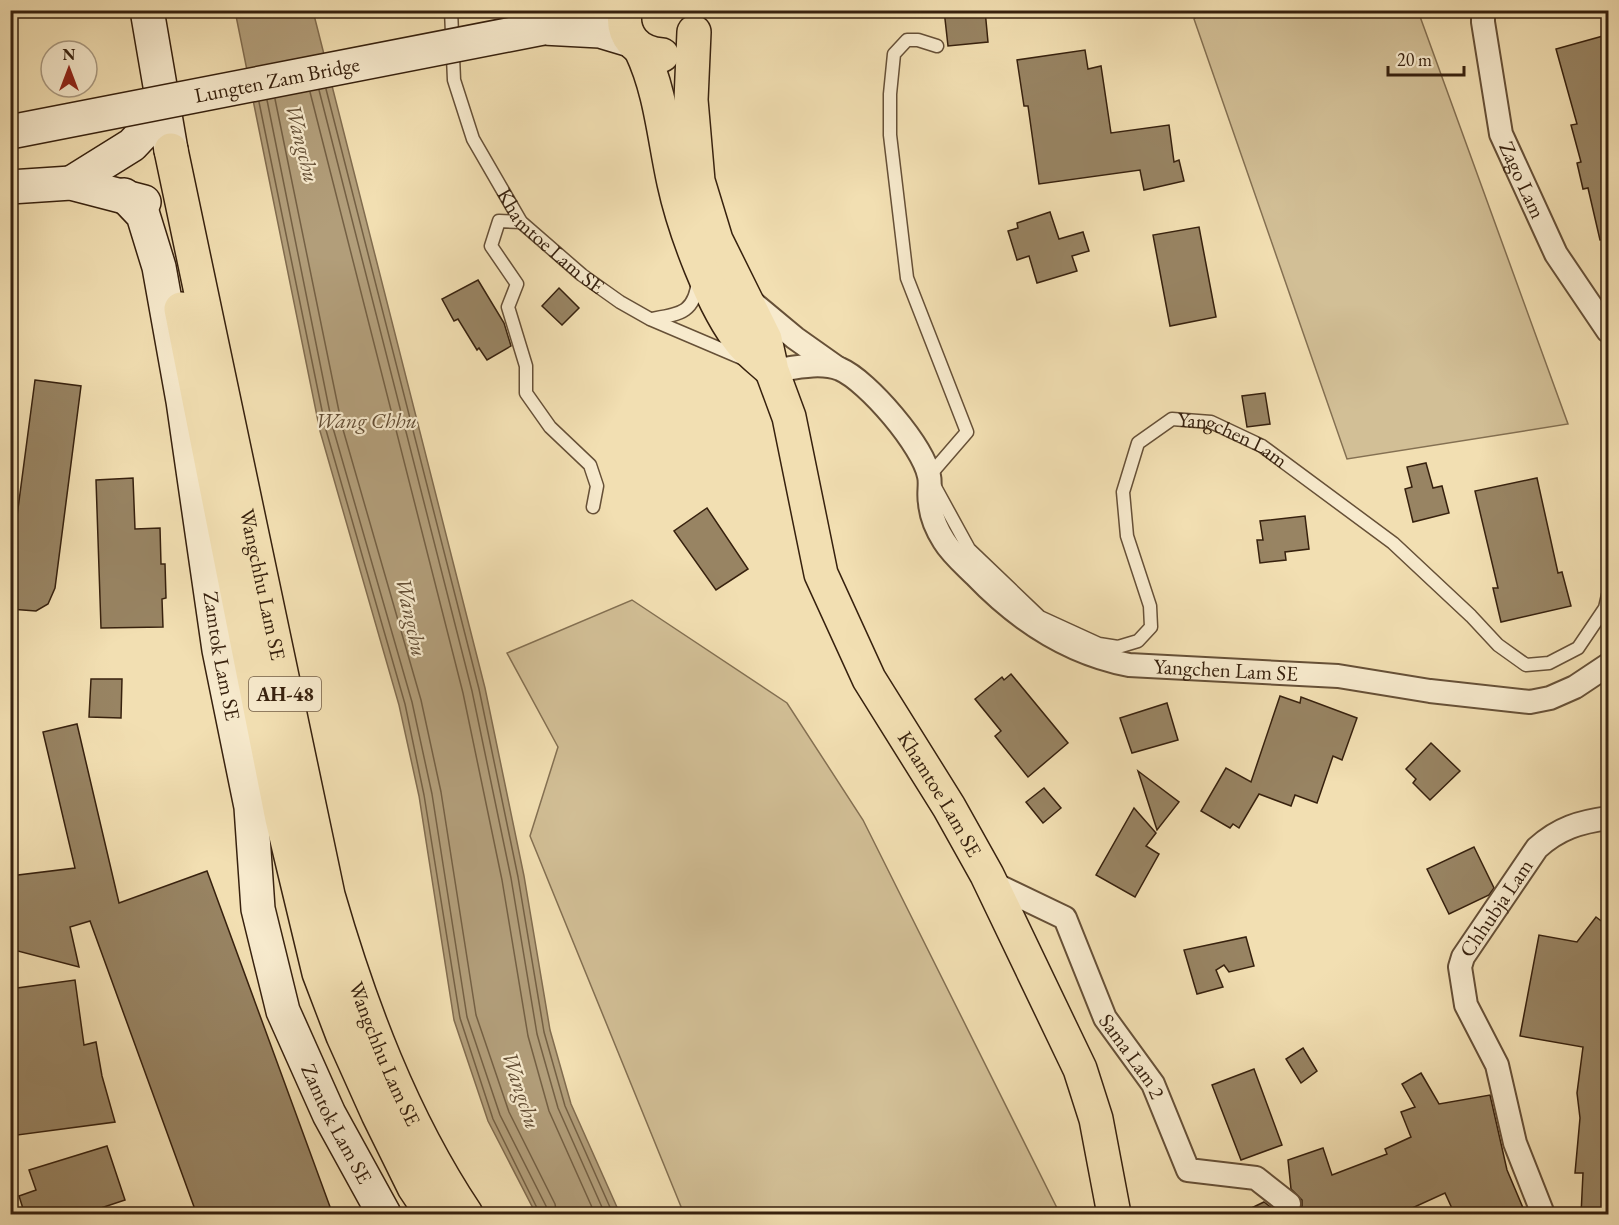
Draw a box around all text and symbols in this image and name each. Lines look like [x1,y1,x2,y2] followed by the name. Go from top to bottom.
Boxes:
[39,39,99,99] north arrow
[1388,39,1464,77] scale bar
[63,44,76,65] text: N
[1397,48,1432,71] text: 20 m
[192,50,362,109] street label: Lungten Zam Bridge
[279,101,326,185] water label: Wangchu
[1493,137,1552,223] street label: Zago Lam
[491,183,610,300] street label: Khamtoe Lam SE
[1177,405,1293,474] street label: Yangchen Lam
[315,406,417,435] water label: Wang Chhu
[234,506,292,663] street label: Wangchhu Lam SE
[389,575,434,659] water label: Wangchu
[198,589,247,723] street label: Zamtok Lam SE
[1153,652,1299,687] street label: Yangchen Lam SE
[249,677,321,711] road number: AH-48
[892,726,988,862] street label: Khamtoe Lam SE
[1453,853,1539,962] street label: Chhubja Lam
[343,978,427,1131] street label: Wangchhu Lam SE
[1093,1008,1172,1103] street label: Sama Lam 2
[495,1048,548,1133] water label: Wangchu
[295,1059,379,1188] street label: Zamtok Lam SE

